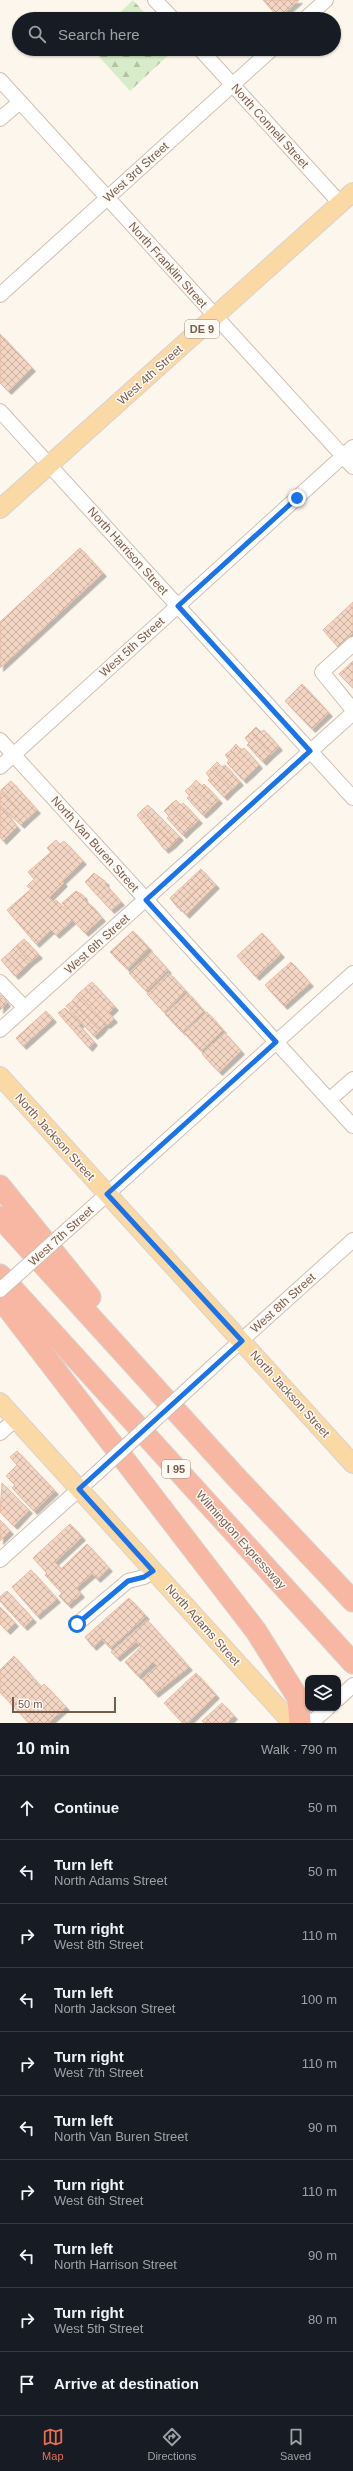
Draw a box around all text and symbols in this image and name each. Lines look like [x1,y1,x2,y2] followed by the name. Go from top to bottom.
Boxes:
[12,12,341,56] search box
[26,23,48,45] icon: search
[58,26,140,43] text: Search here
[228,81,312,172] street label: North Connell Street
[100,139,172,205] street label: West 3rd Street
[126,219,211,311] street label: North Franklin Street
[185,320,219,338] road number: DE 9
[115,342,186,408] street label: West 4th Street
[288,489,306,507] route end
[85,504,172,598] street label: North Harrison Street
[97,614,168,680] street label: West 5th Street
[48,793,142,895] street label: North Van Buren Street
[62,911,133,977] street label: West 6th Street
[12,1091,98,1184] street label: North Jackson Street
[26,1203,97,1269] street label: West 7th Street
[248,1270,319,1336] street label: West 8th Street
[247,1348,333,1441] street label: North Jackson Street
[162,1460,190,1478] road number: I 95
[193,1488,289,1592] street label: Wilmington Expressway
[163,1581,244,1669] street label: North Adams Street
[68,1615,86,1633] route start
[305,1675,341,1711] map controls
[305,1675,341,1711] button: layers
[12,1695,116,1714] scale bar
[18,1698,42,1710] text: 50 m
[16,1739,70,1758] text: 10 min
[261,1742,337,1757] text: Walk · 790 m
[16,1797,38,1819] icon: ahead
[54,1799,119,1816] text: Continue
[308,1800,337,1815] text: 50 m
[54,1856,113,1873] text: Turn left
[16,1861,38,1883] icon: left
[308,1864,337,1879] text: 50 m
[54,1873,167,1888] text: North Adams Street
[54,1920,124,1937] text: Turn right
[16,1925,38,1947] icon: right
[302,1928,337,1943] text: 110 m
[54,1937,143,1952] text: West 8th Street
[54,1984,113,2001] text: Turn left
[16,1989,38,2011] icon: left
[301,1992,337,2007] text: 100 m
[54,2001,175,2016] text: North Jackson Street
[54,2048,124,2065] text: Turn right
[16,2053,38,2075] icon: right
[302,2056,337,2071] text: 110 m
[54,2065,143,2080] text: West 7th Street
[54,2112,113,2129] text: Turn left
[16,2117,38,2139] icon: left
[308,2120,337,2135] text: 90 m
[54,2129,188,2144] text: North Van Buren Street
[54,2176,124,2193] text: Turn right
[16,2181,38,2203] icon: right
[302,2184,337,2199] text: 110 m
[54,2193,143,2208] text: West 6th Street
[54,2240,113,2257] text: Turn left
[16,2245,38,2267] icon: left
[308,2248,337,2263] text: 90 m
[54,2257,177,2272] text: North Harrison Street
[54,2304,124,2321] text: Turn right
[16,2309,38,2331] icon: right
[308,2312,337,2327] text: 80 m
[54,2321,143,2336] text: West 5th Street
[16,2373,38,2395] icon: arrive
[54,2375,199,2392] text: Arrive at destination
[42,2426,64,2462] tab: Map
[147,2426,196,2462] tab: Directions
[280,2426,311,2462] tab: Saved

